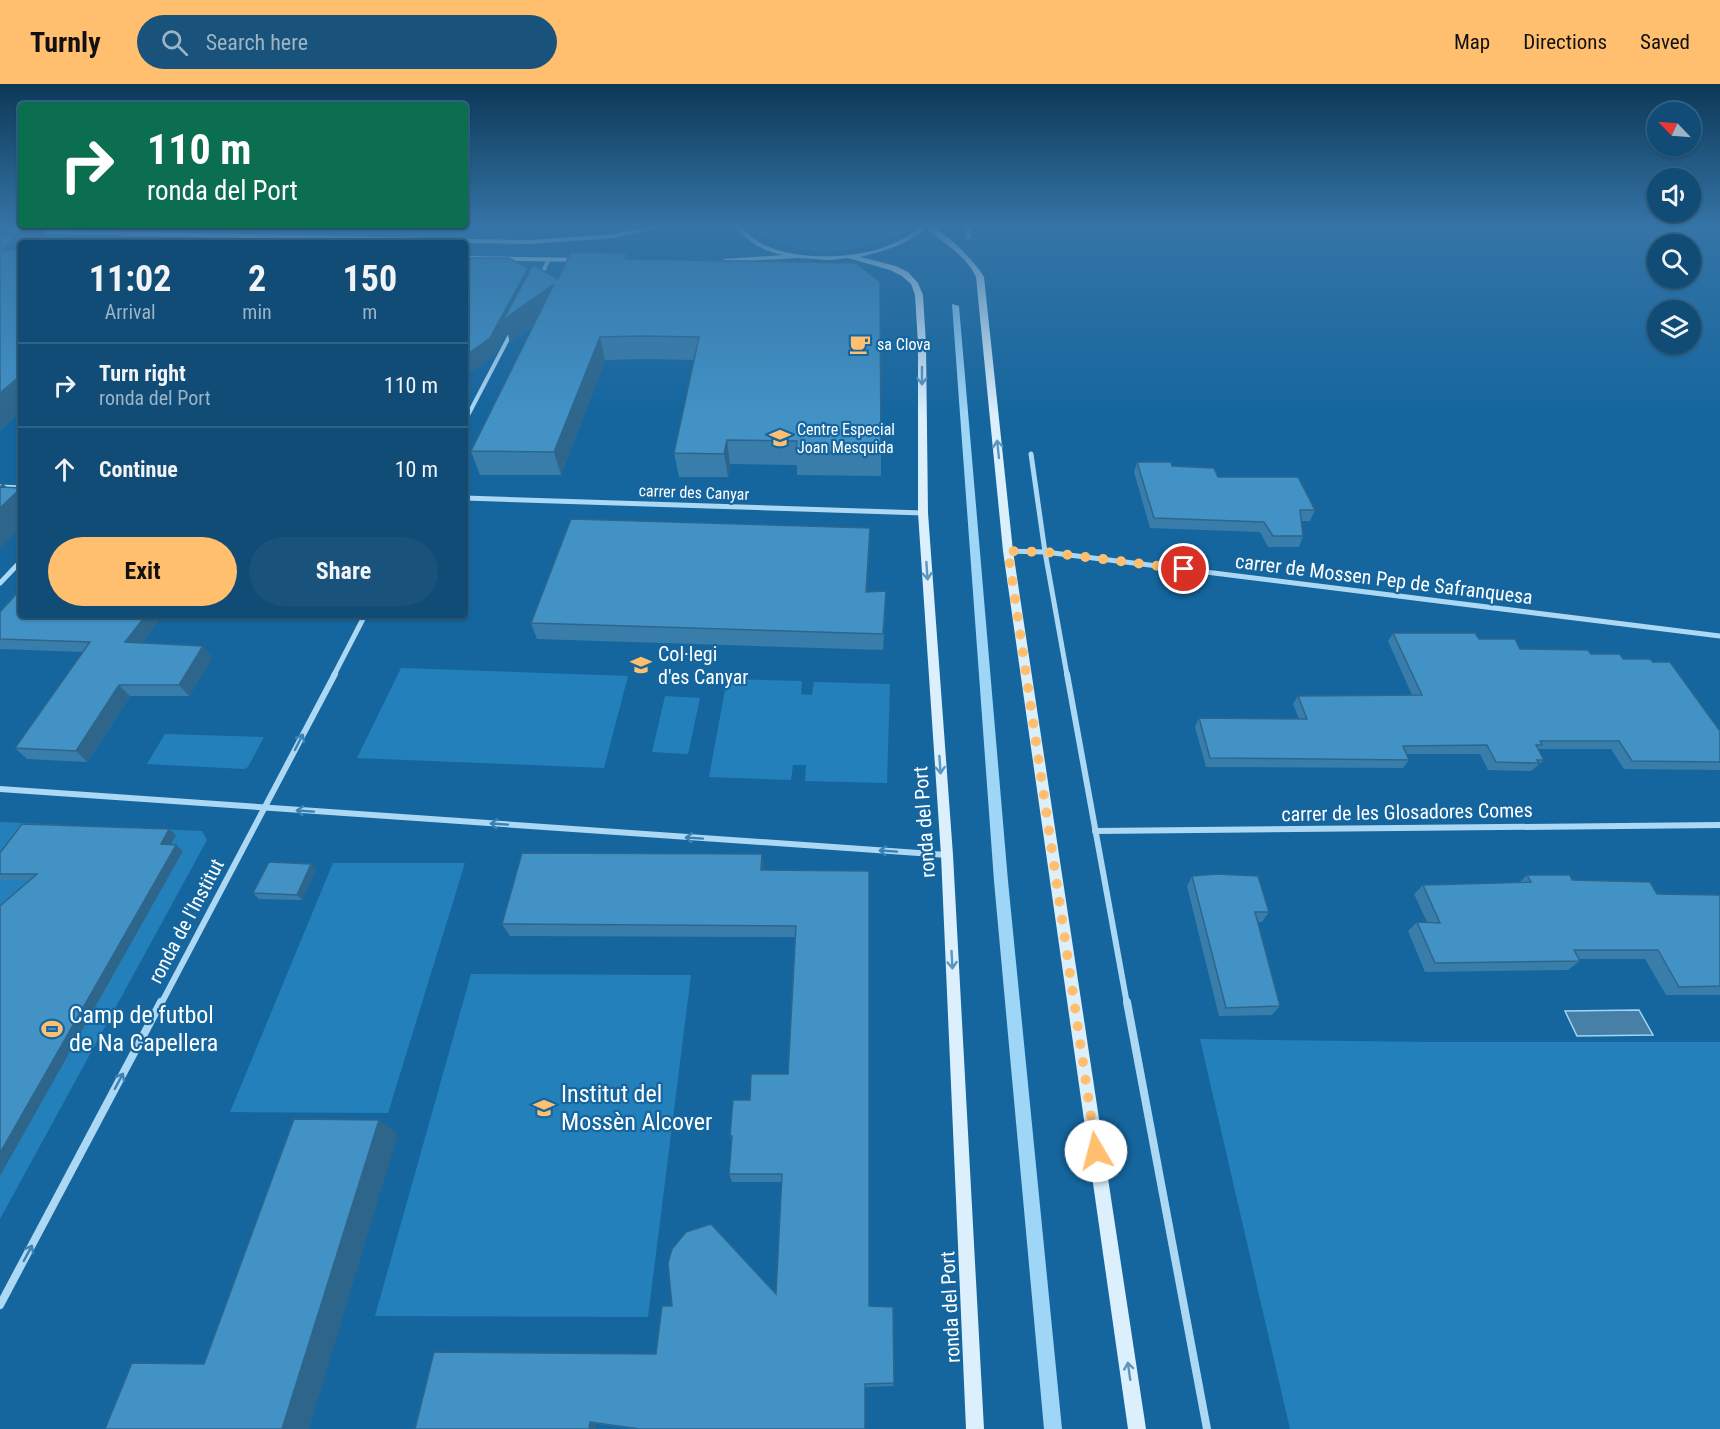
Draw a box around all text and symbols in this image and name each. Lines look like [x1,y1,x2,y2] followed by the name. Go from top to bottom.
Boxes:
[137,15,557,69] search box
[30,26,101,59] text: Turnly
[158,26,191,59] icon: search
[206,30,308,55] text: Search here
[1454,30,1490,54] text: Map
[1523,30,1607,54] text: Directions
[1640,30,1690,54] text: Saved
[1647,102,1701,156] north arrow
[1647,102,1701,354] map controls
[147,125,252,174] text: 110 m
[48,126,126,204] icon: right
[1647,168,1701,222] button: sound
[147,175,298,207] text: ronda del Port
[1647,234,1701,288] button: search
[89,258,171,300] text: 11:02
[248,258,266,300] text: 2
[343,258,397,300] text: 150
[105,300,156,324] text: Arrival
[242,300,272,324] text: min
[362,300,377,324] text: m
[1647,300,1701,354] button: layers
[848,332,872,356] cafe icon: sa Clova
[877,335,931,354] place label: sa Clova
[99,361,186,386] text: Turn right
[916,365,928,385] one-way arrow
[48,369,81,402] icon: right
[384,373,438,398] text: 110 m
[99,386,211,410] text: ronda del Port
[797,420,895,457] place label: Centre Especial Joan Mesquida
[768,426,792,450] school or university icon: Centre Especial Joan Mesquida
[992,440,1003,460] one-way arrow
[48,453,81,486] icon: ahead
[99,457,178,482] text: Continue
[395,457,438,482] text: 10 m
[638,481,750,504] street label: carrer des Canyar
[48,537,237,606] button: Exit
[249,537,438,606] button: Share
[1158,543,1209,594] pin
[1234,549,1534,609] street label: carrer de Mossen Pep de Safranquesa
[1167,552,1200,585] icon: arrive
[921,560,932,580] one-way arrow
[658,642,748,689] place label: Col·legi d'es Canyar
[629,653,653,677] school or university icon: Col·legi d'es Canyar
[293,734,305,751] one-way arrow
[935,755,946,775] one-way arrow
[908,765,940,879] street label: ronda del Port
[1281,798,1533,826] street label: carrer de les Glosadores Comes
[295,805,315,816] one-way arrow
[490,818,510,829] one-way arrow
[684,832,704,843] one-way arrow
[879,845,899,856] one-way arrow
[143,855,229,987] street label: ronda de l'Institut
[946,949,957,969] one-way arrow
[69,1001,218,1057] place label: Camp de futbol de Na Capellera
[40,1017,64,1041] sports icon: Camp de futbol de Na Capellera
[114,1073,125,1091] one-way arrow
[561,1080,712,1136] place label: Institut del Mossèn Alcover
[532,1096,556,1120] school or university icon: Institut del Mossèn Alcover
[1064,1119,1128,1183] position arrow
[22,1245,34,1263] one-way arrow
[935,1251,965,1363] street label: ronda del Port
[1123,1362,1134,1382] one-way arrow

